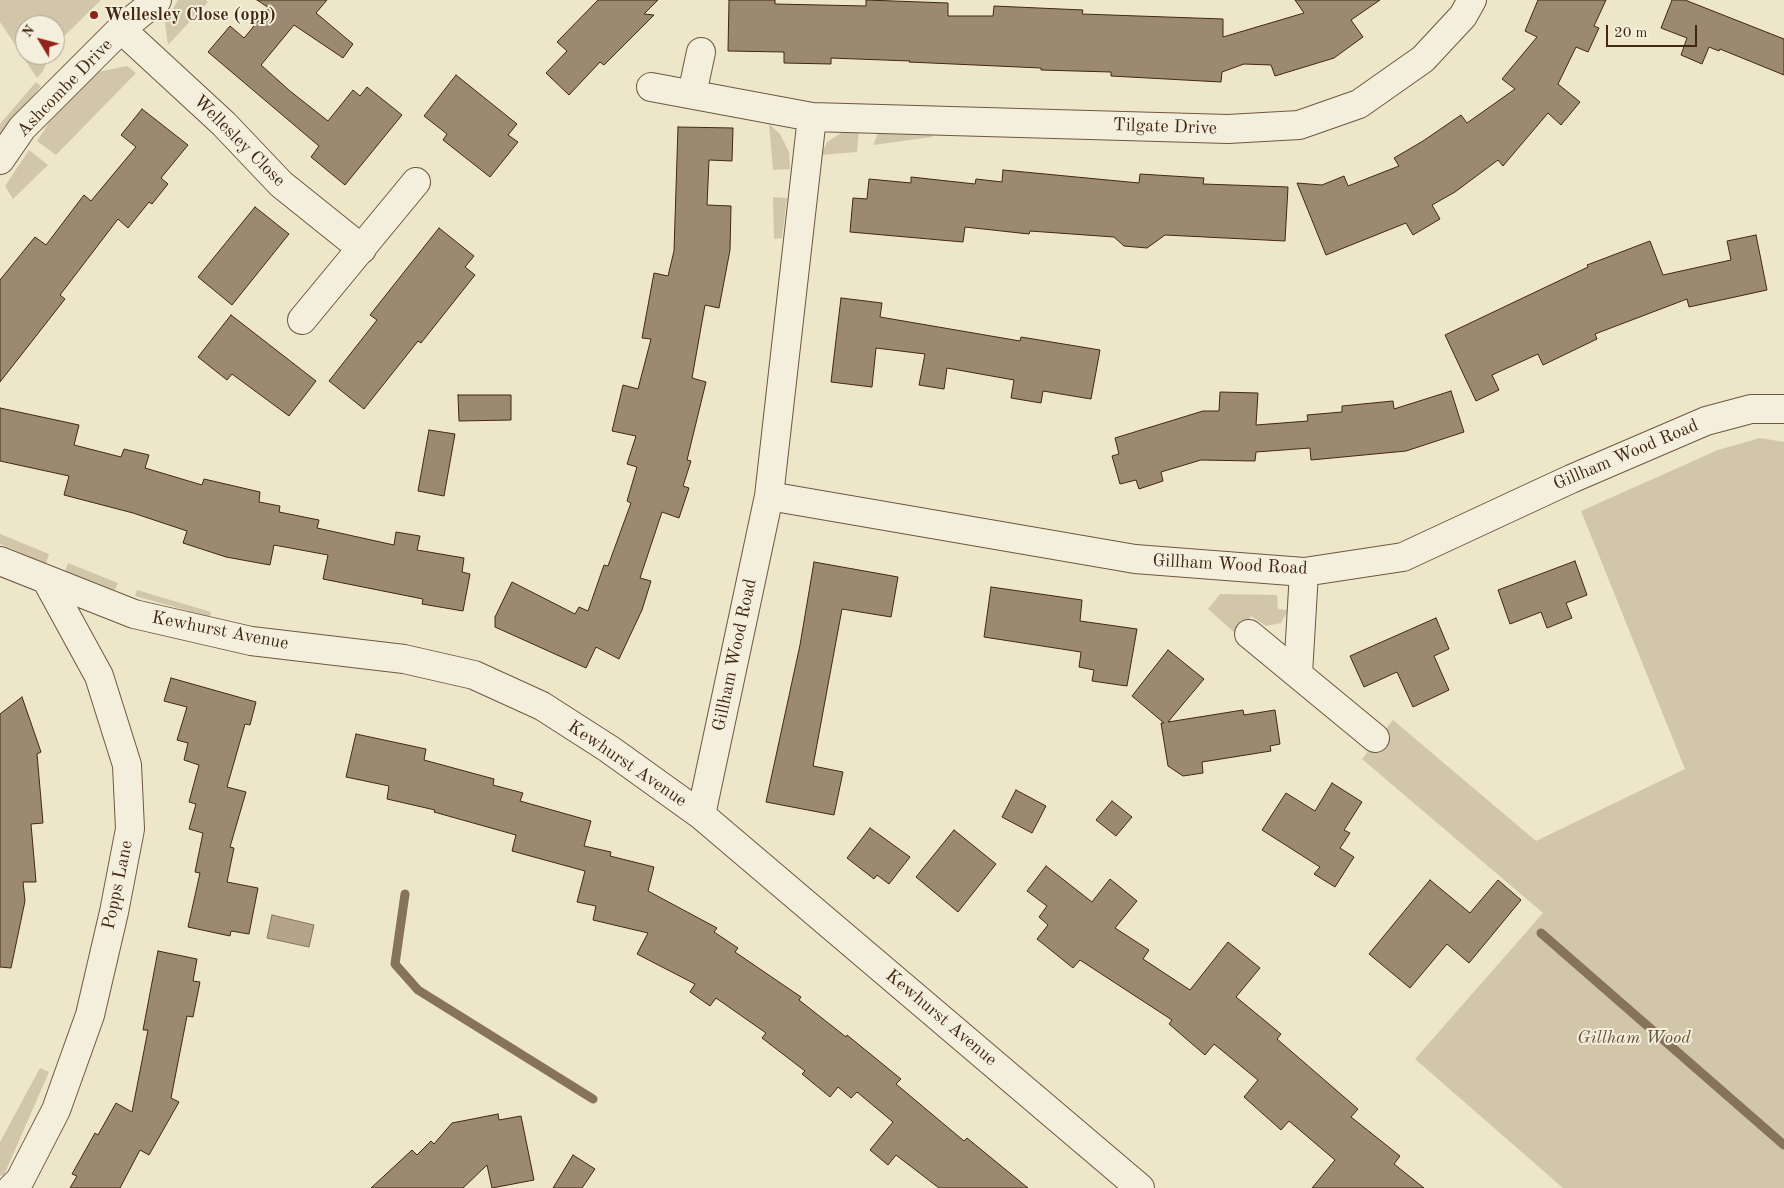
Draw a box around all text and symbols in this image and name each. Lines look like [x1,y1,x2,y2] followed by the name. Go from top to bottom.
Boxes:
[104,4,276,26] place label: Wellesley Close (opp)
[88,9,100,21] marker: Wellesley Close (opp)
[15,15,65,65] north arrow
[1609,15,1700,47] scale bar
[20,23,38,40] text: N
[1614,26,1648,41] text: 20 m
[13,34,117,142] street label: Ashcombe Drive
[188,90,290,192] street label: Wellesley Close
[1113,114,1217,140] street label: Tilgate Drive
[1550,415,1702,495] street label: Gillham Wood Road
[1152,550,1308,580] street label: Gillham Wood Road
[708,577,762,733] street label: Gillham Wood Road
[150,607,290,655] street label: Kewhurst Avenue
[563,716,691,812] street label: Kewhurst Avenue
[98,838,138,932] street label: Popps Lane
[881,965,1001,1071] street label: Kewhurst Avenue
[1577,1027,1691,1049] park label: Gillham Wood

